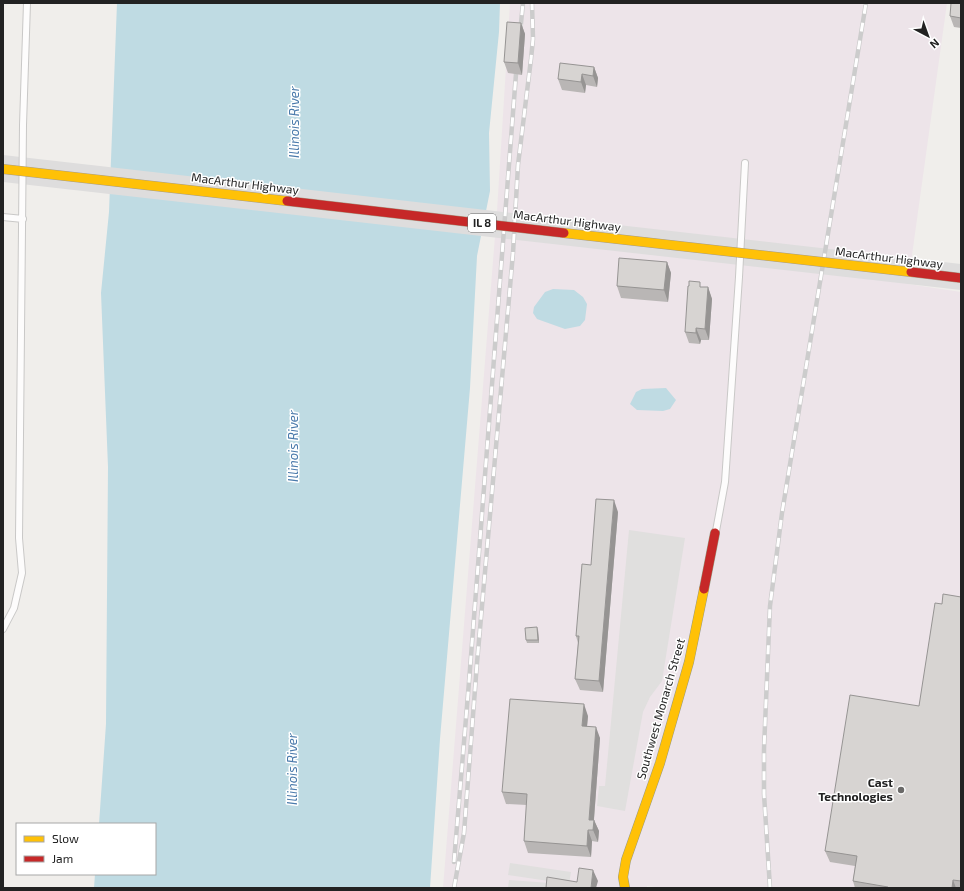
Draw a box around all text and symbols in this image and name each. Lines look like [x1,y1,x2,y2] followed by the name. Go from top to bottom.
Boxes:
[908,16,948,56] north arrow
[928,36,942,51] text: N
[286,85,302,158] water label: Illinois River
[191,169,300,197] street label: MacArthur Highway
[513,206,622,234] street label: MacArthur Highway
[468,214,496,232] road number: IL 8
[835,243,944,271] street label: MacArthur Highway
[285,409,301,482] water label: Illinois River
[633,636,687,781] street label: Southwest Monarch Street
[284,732,300,805] water label: Illinois River
[818,775,893,803] place label: Cast Technologies
[896,785,906,795] marker: Cast Technologies
[16,823,156,875] legend
[52,831,79,845] text: Slow
[52,851,73,865] text: Jam

